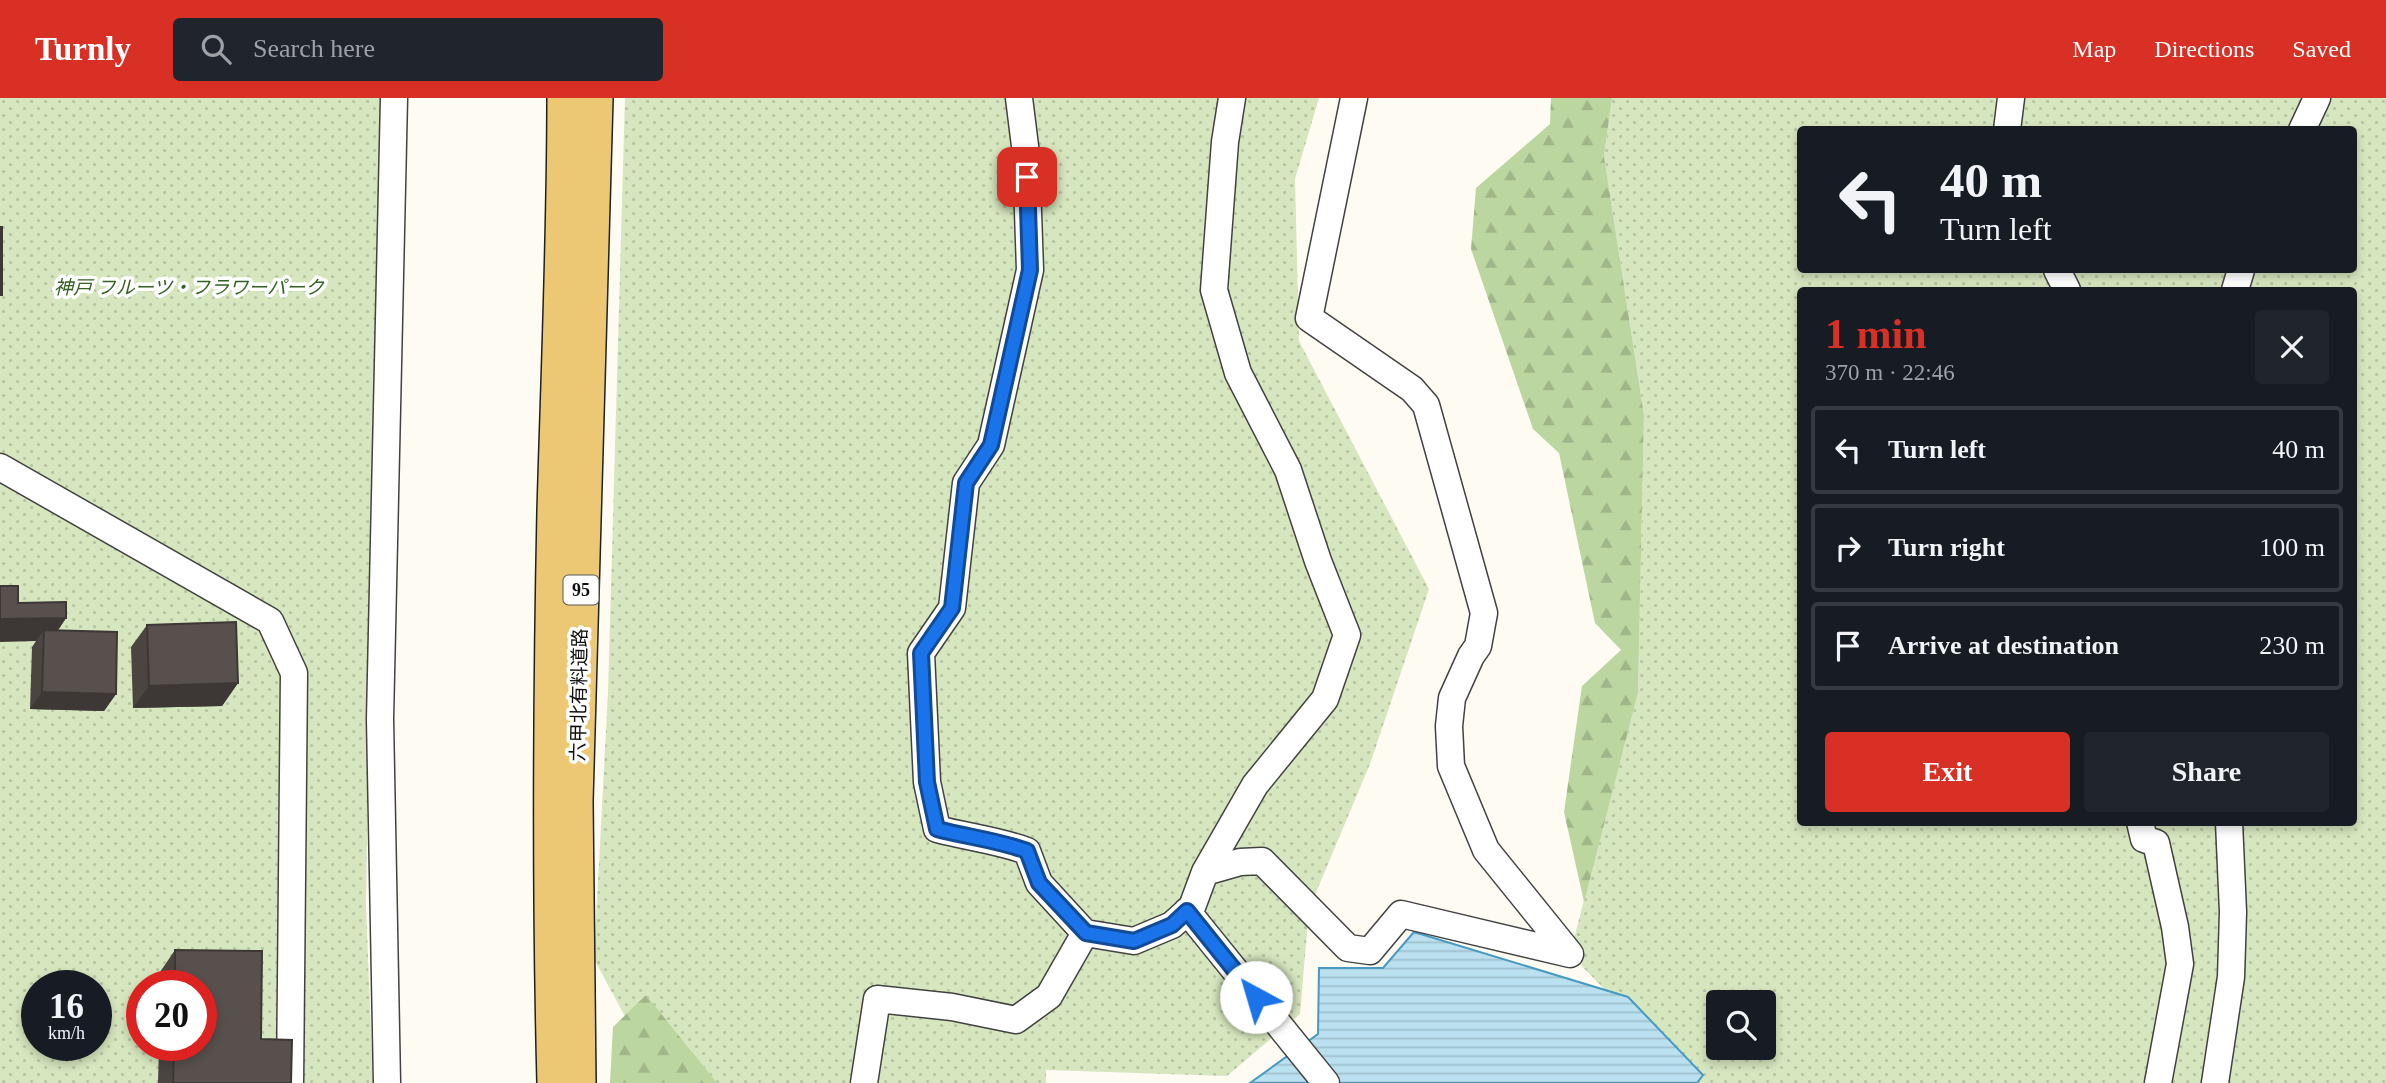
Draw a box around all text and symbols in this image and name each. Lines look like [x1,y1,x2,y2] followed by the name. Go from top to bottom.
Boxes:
[173,18,663,81] search box
[197,30,235,68] icon: search
[35,31,131,67] text: Turnly
[253,34,375,63] text: Search here
[2072,36,2116,62] text: Map
[2154,36,2254,62] text: Directions
[2292,36,2351,62] text: Saved
[997,147,1057,207] pin
[1940,153,2042,208] text: 40 m
[1825,154,1916,245] icon: left
[1008,158,1046,196] icon: arrive
[1940,211,2052,247] text: Turn left
[54,277,325,298] park label: 神戸 フルーツ・フラワーパーク
[2255,310,2329,384] button: close
[1825,311,1927,357] text: 1 min
[1825,360,1955,385] text: 370 m · 22:46
[1829,431,1867,469] icon: left
[1888,435,1986,464] text: Turn left
[2272,435,2325,464] text: 40 m
[1829,529,1867,567] icon: right
[1888,533,2005,562] text: Turn right
[2259,533,2325,562] text: 100 m
[564,576,598,604] road number: 95
[1829,627,1867,665] icon: arrive
[567,628,591,762] street label: 六甲北有料道路
[1888,631,2119,660] text: Arrive at destination
[2259,631,2325,660] text: 230 m
[1825,732,2070,812] button: Exit
[2084,732,2329,812] button: Share
[1219,960,1293,1034] position arrow
[126,970,217,1061] speed limit sign: 20
[49,987,84,1026] text: 16
[1706,990,1776,1060] map controls
[1706,990,1776,1060] button: search
[48,1023,85,1043] text: km/h

